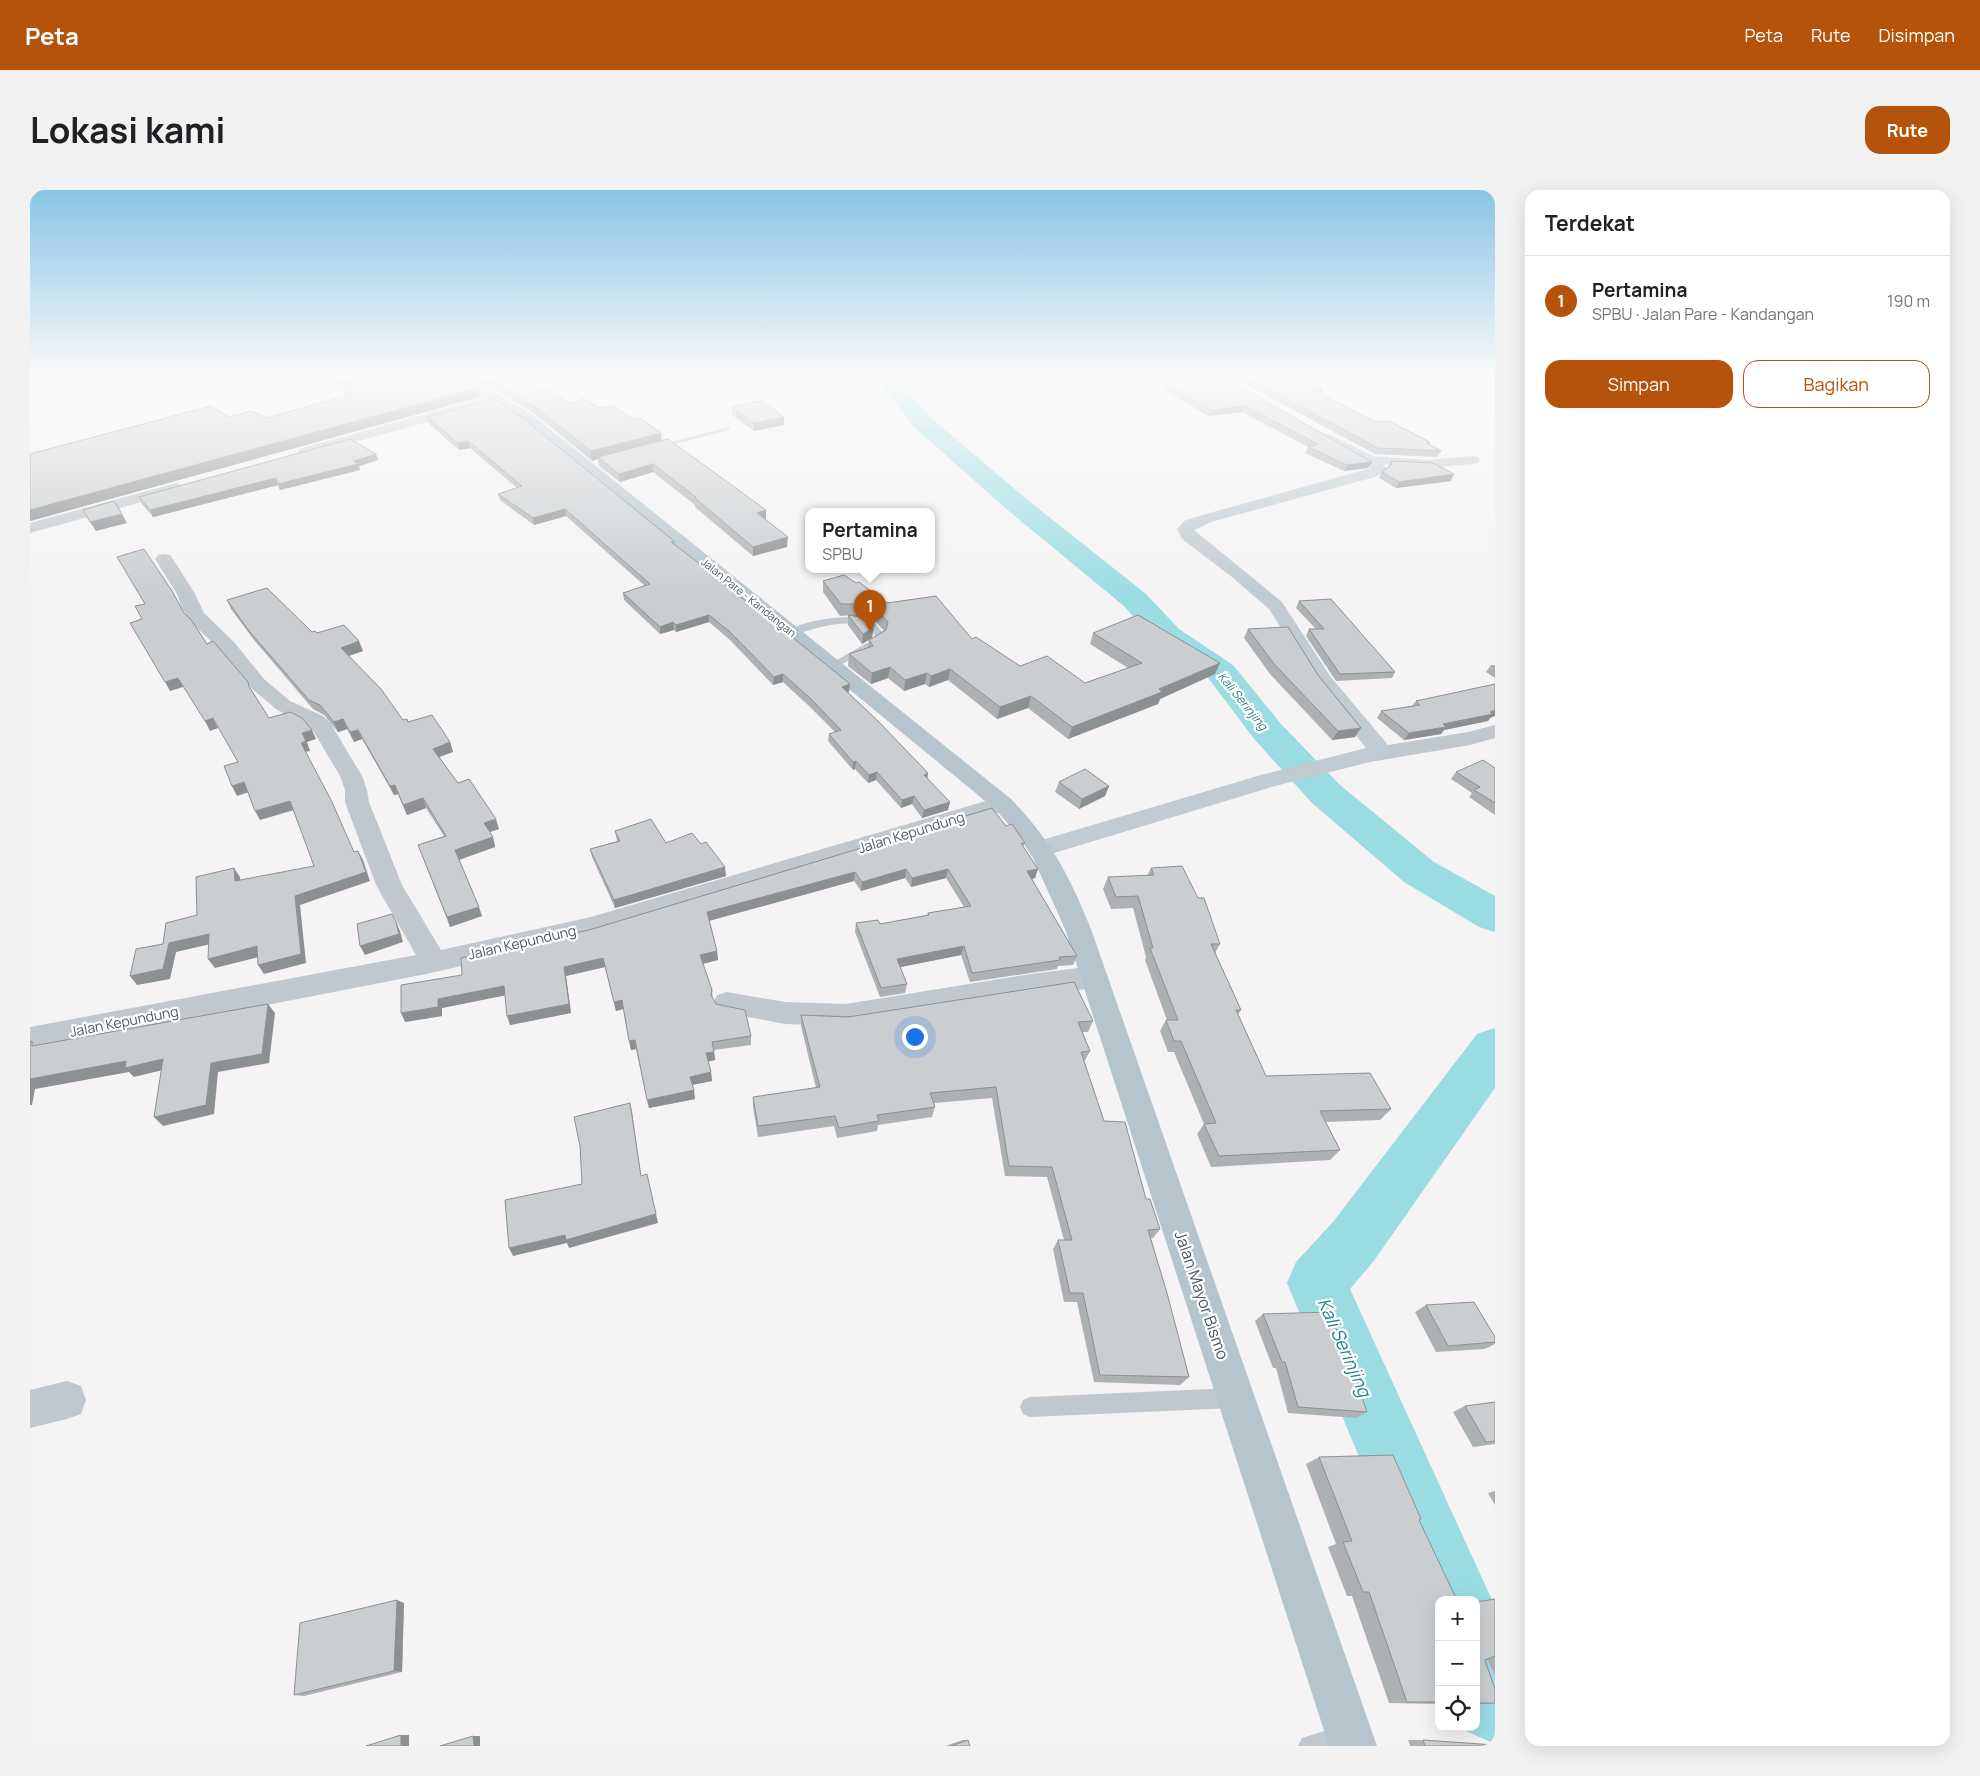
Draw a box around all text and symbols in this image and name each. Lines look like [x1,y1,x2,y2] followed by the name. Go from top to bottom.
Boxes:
[25,19,79,52] text: Peta
[1744,23,1783,47] text: Peta
[1811,23,1850,47] text: Rute
[1878,23,1955,47] text: Disimpan
[30,106,225,154] text: Lokasi kami
[1865,106,1950,154] button: Rute
[1545,209,1635,237] text: Terdekat
[1592,277,1687,303] text: Pertamina
[1557,290,1565,312] text: 1
[1887,290,1930,312] text: 190 m
[1592,303,1814,325] text: SPBU · Jalan Pare - Kandangan
[1545,360,1733,408] button: Simpan
[1743,360,1930,408] button: Bagikan
[805,508,935,573] popup
[822,517,918,543] text: Pertamina
[822,543,863,565] text: SPBU
[698,554,800,640] street label: Jalan Pare - Kandangan
[854,590,886,631] pin: 1
[1214,668,1272,734] water label: Kali Serinjing
[856,807,966,857] street label: Jalan Kepundung
[466,920,578,964] street label: Jalan Kepundung
[68,1001,180,1041] street label: Jalan Kepundung
[902,1024,928,1050] your location
[1170,1228,1234,1362] street label: Jalan Mayor Bismo
[1313,1294,1378,1401] water label: Kali Serinjing
[1435,1596,1480,1731] map controls
[1435,1596,1480,1641] button: +
[1435,1641,1480,1686] button: −
[1435,1686,1480,1731] button: locate

